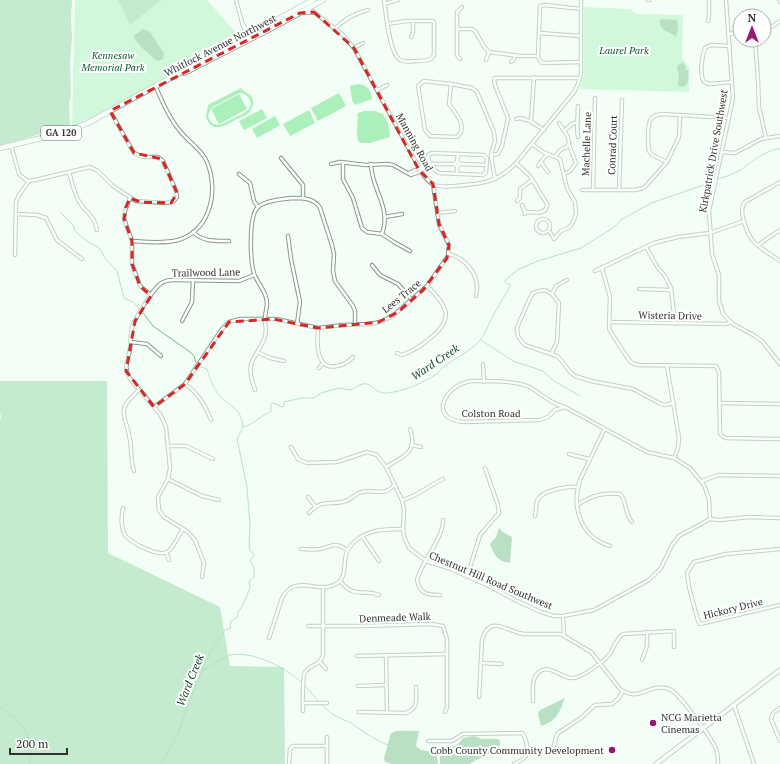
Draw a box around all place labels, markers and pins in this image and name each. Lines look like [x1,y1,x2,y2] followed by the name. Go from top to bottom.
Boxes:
[661,711,722,736] place label: NCG Marietta Cinemas
[648,718,658,728] marker: NCG Marietta Cinemas
[430,744,604,757] place label: Cobb County Community Development
[607,745,617,755] marker: Cobb County Community Development

